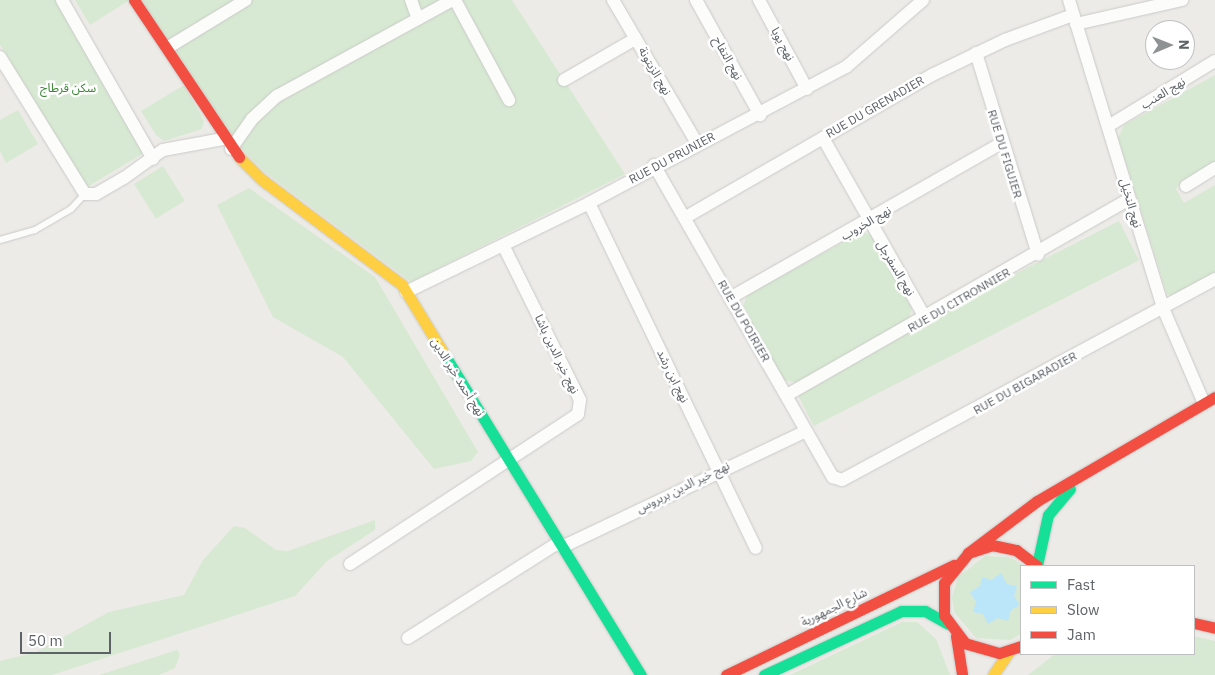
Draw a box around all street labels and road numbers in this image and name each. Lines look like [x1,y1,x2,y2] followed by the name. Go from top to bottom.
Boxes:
[768,25,798,63] street label: نهج يوبا
[710,34,746,82] street label: نهج التفاح
[635,44,675,98] street label: نهج الزيتونة
[823,73,927,141] street label: RUE DU GRENADIER
[1138,74,1188,112] street label: نهج العنب
[985,108,1025,200] street label: RUE DU FIGUIER
[626,129,718,187] street label: RUE DU PRUNIER
[1117,177,1145,229] street label: نهج النخيل
[838,203,894,243] street label: نهج الخروب
[874,238,918,298] street label: نهج السفرجل
[905,265,1013,335] street label: RUE DU CITRONNIER
[715,277,773,365] street label: RUE DU POIRIER
[532,312,582,396] street label: نهج خير الدين باشا
[428,335,488,419] street label: نهج أحمد خير الدين
[654,347,692,405] street label: نهج ابن رشد
[971,349,1079,417] street label: RUE DU BIGARADIER
[634,458,732,516] street label: نهج خير الدين بربروس
[798,585,870,629] street label: شارع الجمهورية

